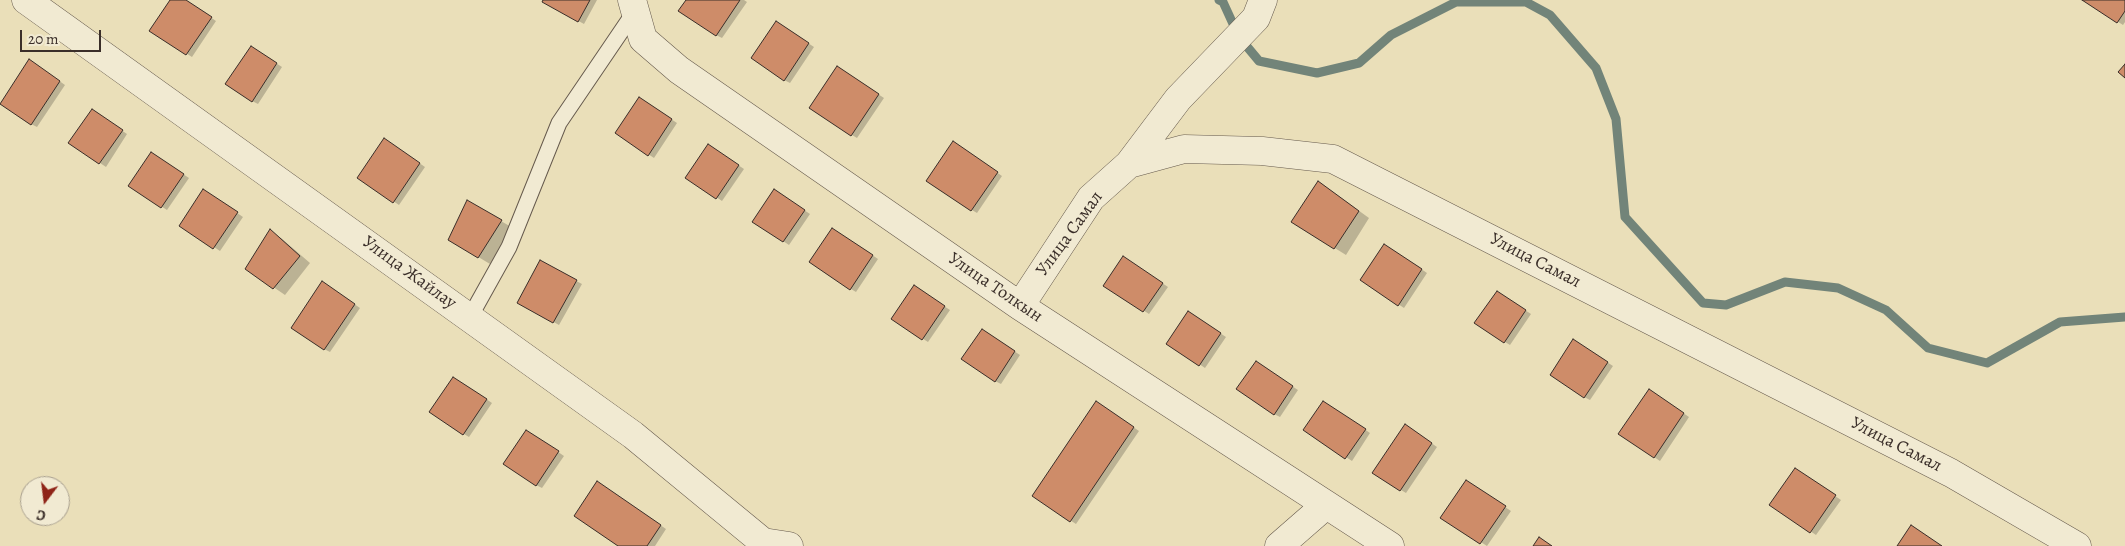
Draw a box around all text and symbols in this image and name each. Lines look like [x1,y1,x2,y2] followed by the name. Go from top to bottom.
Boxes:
[22,20,104,52] scale bar
[28,29,59,49] text: 20 m
[1032,187,1108,281] street label: Улица Самал
[1486,229,1584,293] street label: Улица Самал
[358,232,460,314] street label: Улица Жайлау
[944,248,1046,328] street label: Улица Толкын
[1847,413,1945,477] street label: Улица Самал
[20,476,70,526] north arrow
[35,505,48,525] text: С

